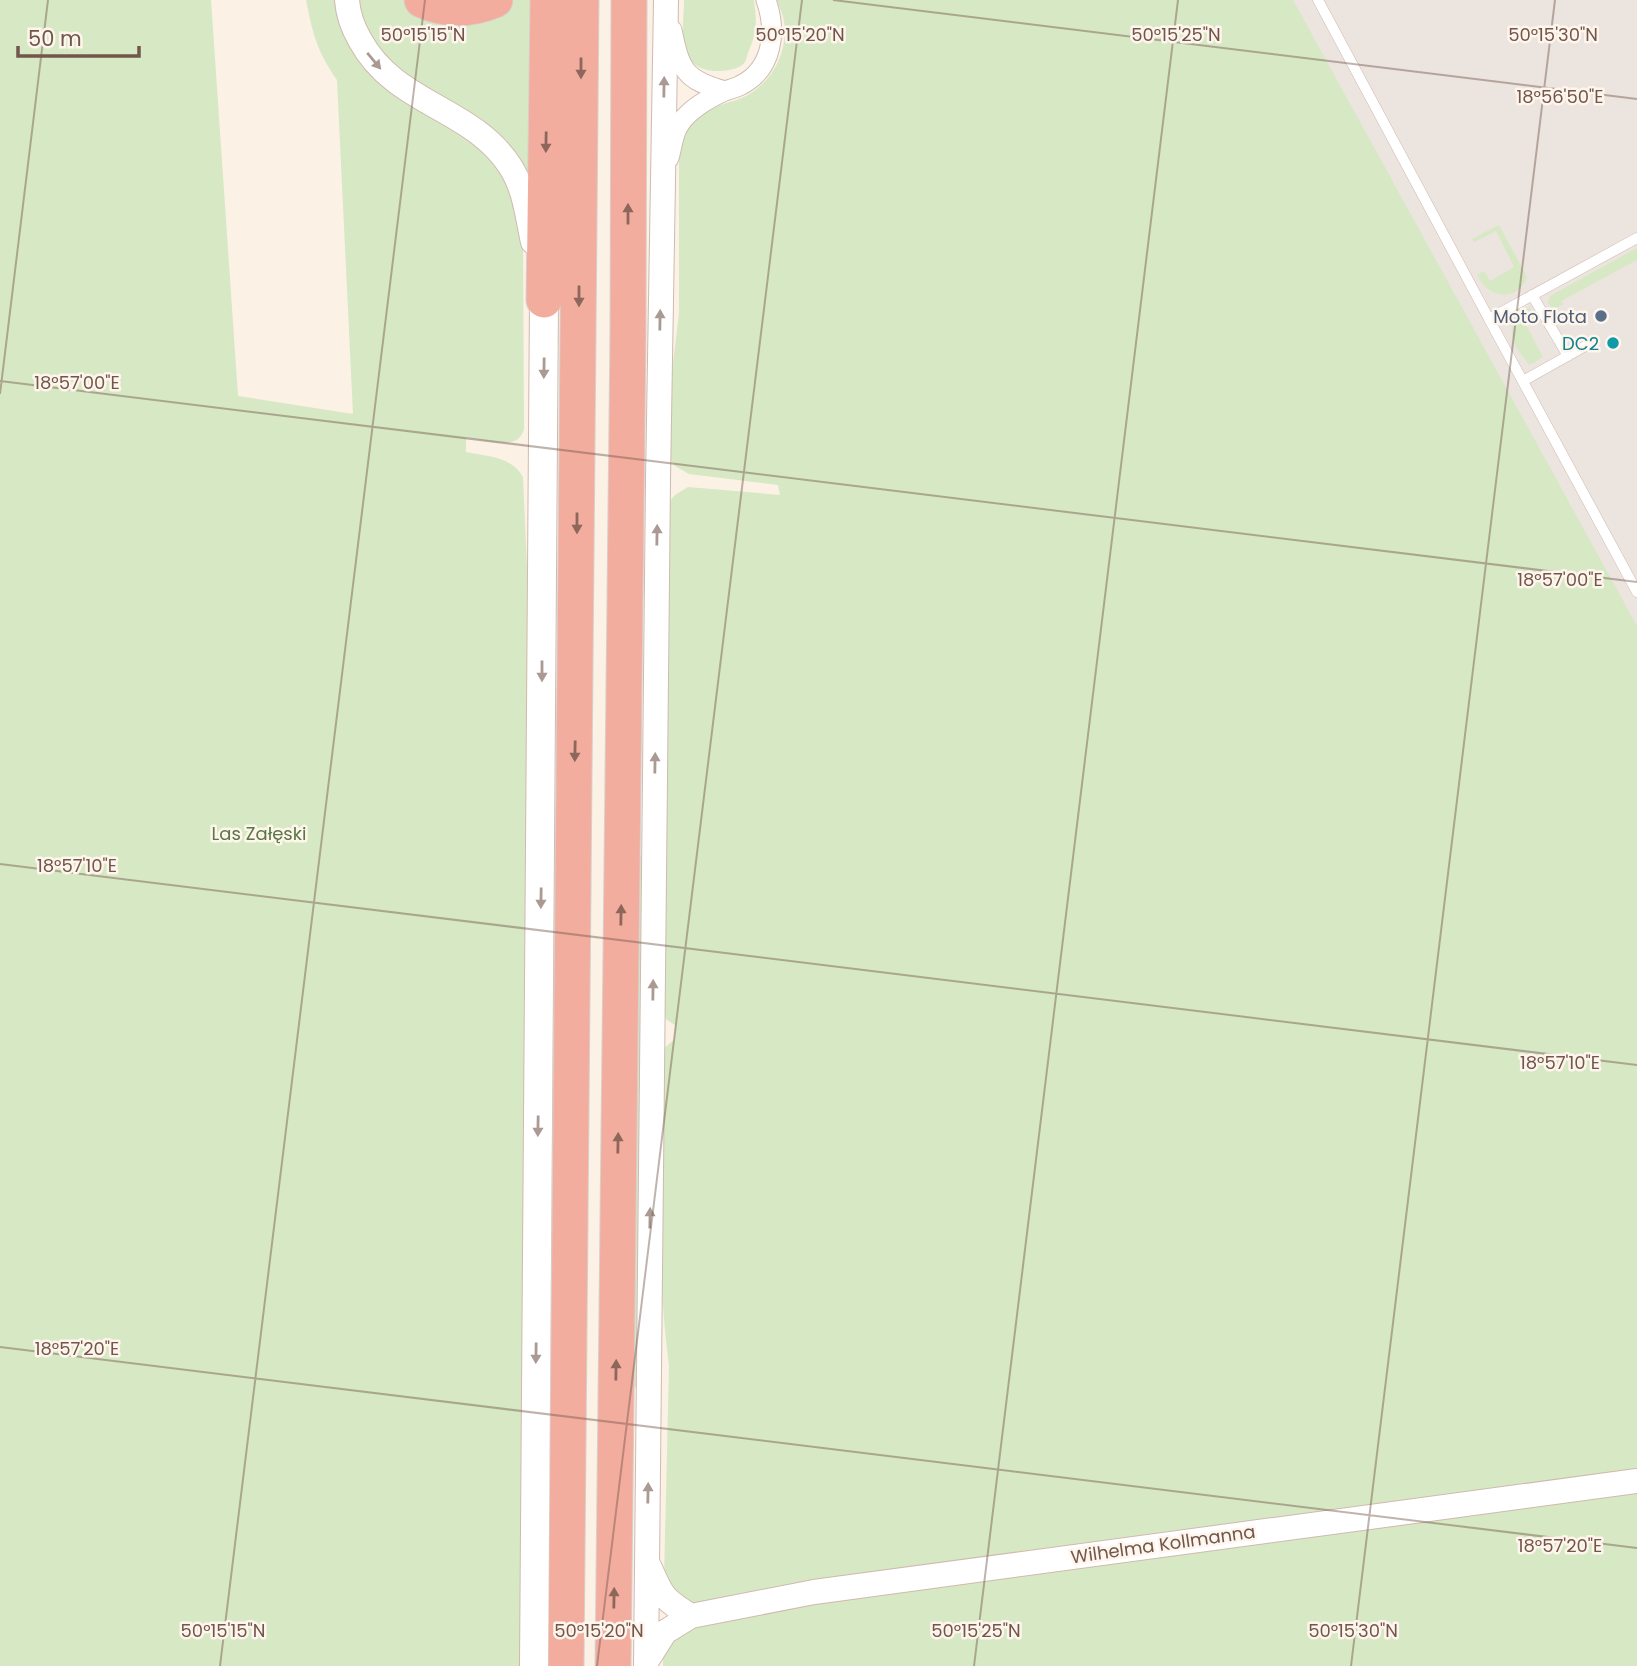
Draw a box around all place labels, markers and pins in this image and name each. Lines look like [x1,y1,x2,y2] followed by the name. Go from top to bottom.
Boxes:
[1493,304,1587,329] place label: Moto Flota
[1593,308,1609,324] marker: Moto Flota
[1562,331,1599,356] place label: DC2
[1605,335,1621,351] marker: DC2

